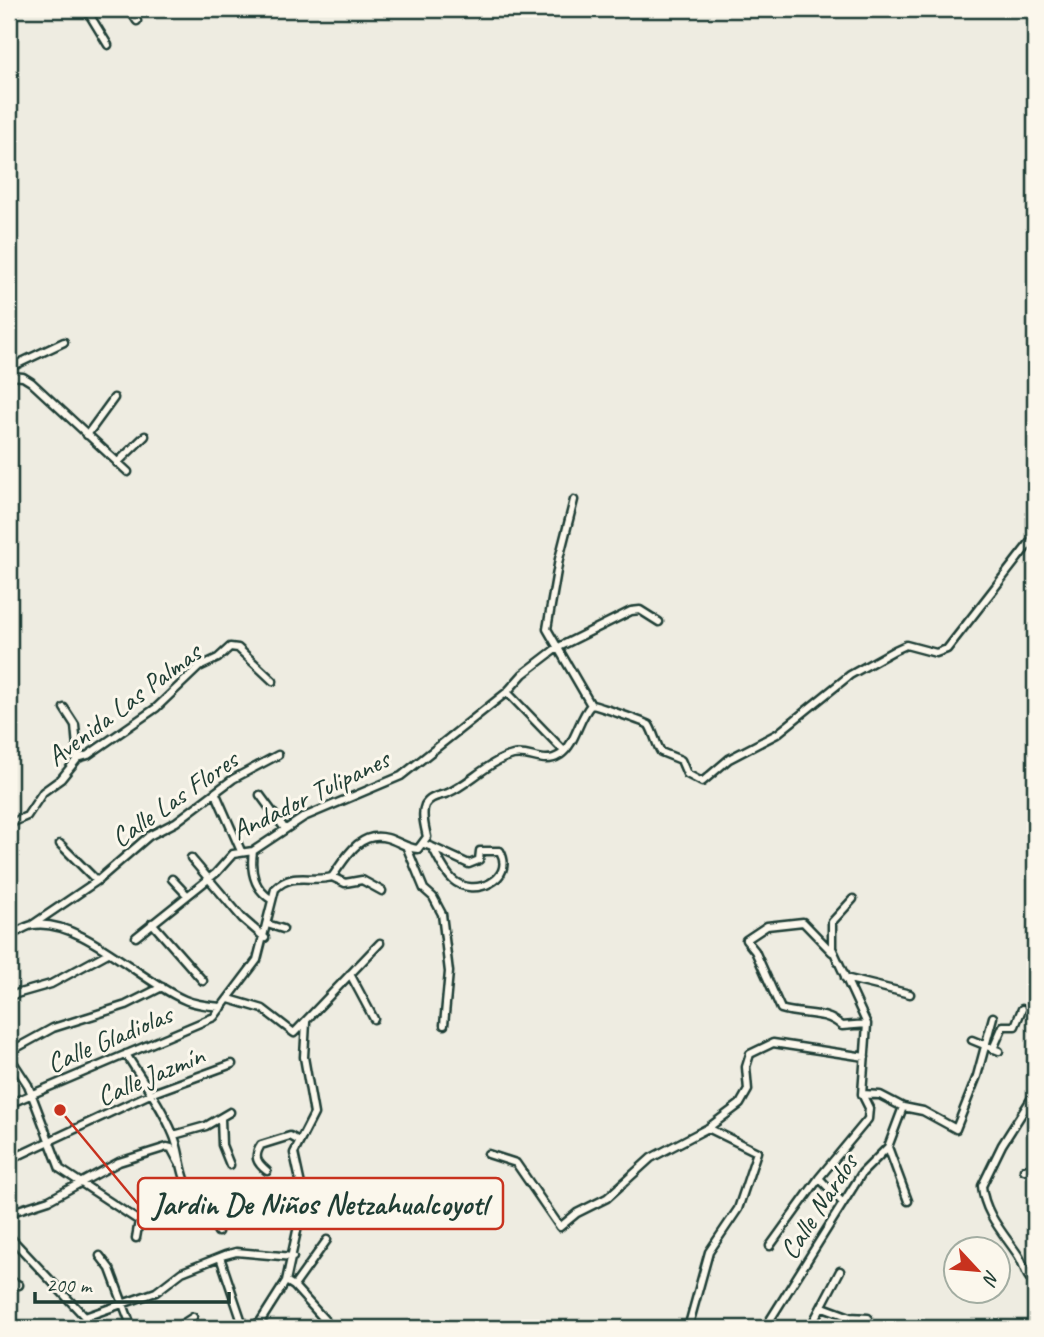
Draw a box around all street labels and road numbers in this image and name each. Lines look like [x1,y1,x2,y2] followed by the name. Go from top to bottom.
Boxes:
[39,634,209,774] street label: Avenida Las Palmas
[226,740,397,848] street label: Andador Tulipanes
[104,741,247,855] street label: Calle Las Flores
[41,995,179,1081] street label: Calle Gladiolas
[91,1037,210,1114] street label: Calle Jazmín
[771,1145,867,1266] street label: Calle Nardos

